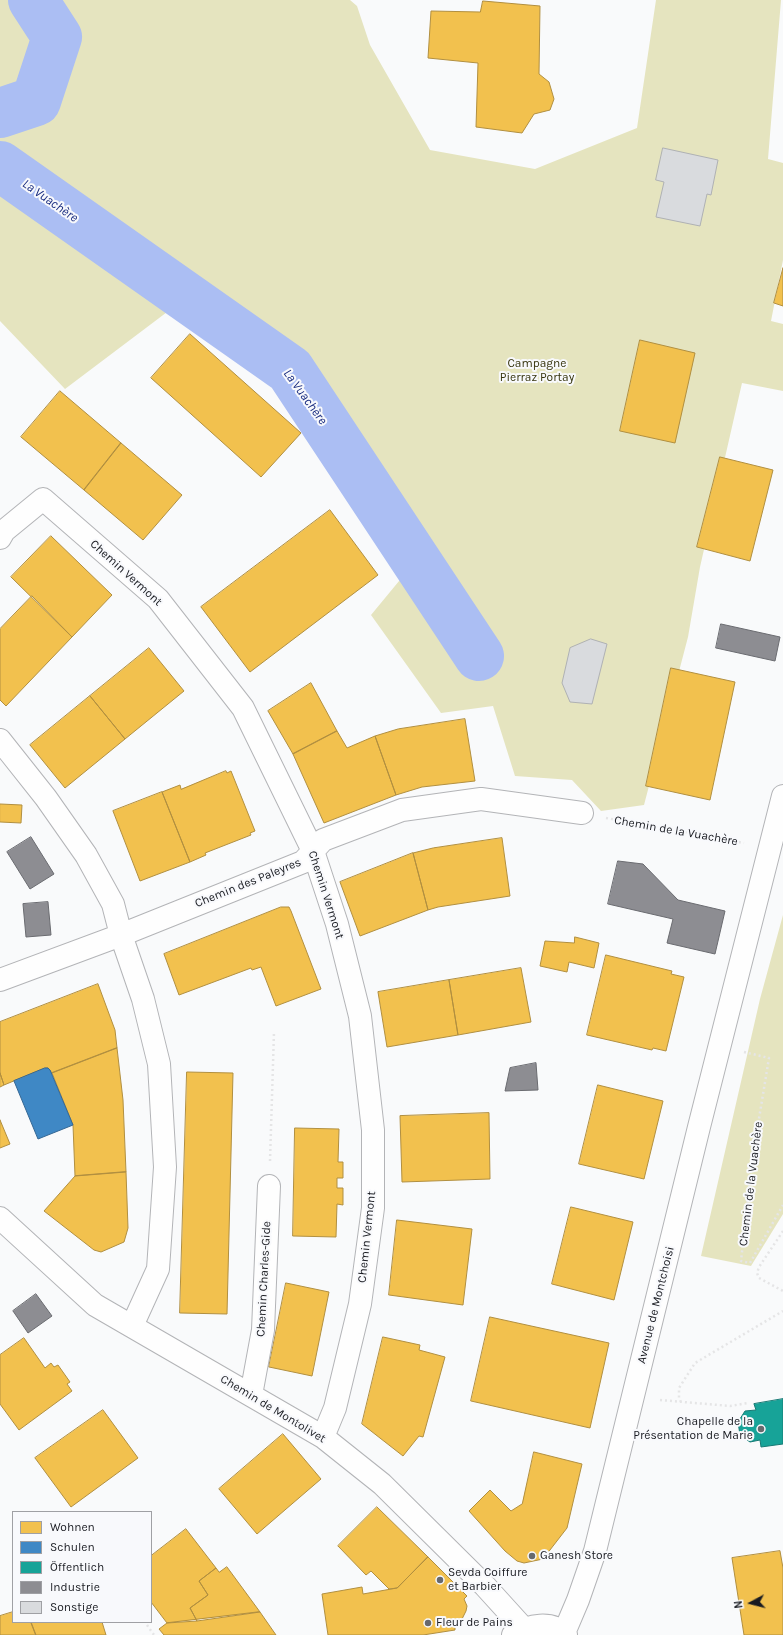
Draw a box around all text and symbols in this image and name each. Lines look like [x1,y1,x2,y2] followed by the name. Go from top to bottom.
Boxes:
[19,176,81,226] water label: La Vuachère
[500,357,574,385] park label: Campagne Pierraz Portay
[280,366,330,428] water label: La Vuachère
[87,537,165,609] street label: Chemin Vermont
[613,813,739,849] street label: Chemin de la Vuachère
[305,849,347,941] street label: Chemin Vermont
[193,855,303,911] street label: Chemin des Paleyres
[736,1121,766,1247] street label: Chemin de la Vuachère
[355,1190,379,1284] street label: Chemin Vermont
[254,1221,274,1337] street label: Chemin Charles-Gide
[634,1245,678,1365] street label: Avenue de Montchoisi
[218,1372,328,1446] street label: Chemin de Montolivet
[633,1415,753,1443] place label: Chapelle de la Présentation de Marie
[756,1424,766,1434] marker: Chapelle de la Présentation de Marie
[12,1511,152,1623] legend
[50,1520,95,1534] text: Wohnen
[50,1540,95,1554] text: Schulen
[540,1549,613,1563] place label: Ganesh Store
[527,1551,537,1561] marker: Ganesh Store
[50,1560,104,1574] text: Öffentlich
[448,1566,527,1594] place label: Sevda Coiffure et Barbier
[435,1575,445,1585] marker: Sevda Coiffure et Barbier
[50,1580,100,1594] text: Industrie
[731,1583,771,1623] north arrow
[50,1600,98,1614] text: Sonstige
[732,1600,746,1609] text: N
[436,1616,513,1630] place label: Fleur de Pains
[423,1618,433,1628] marker: Fleur de Pains

